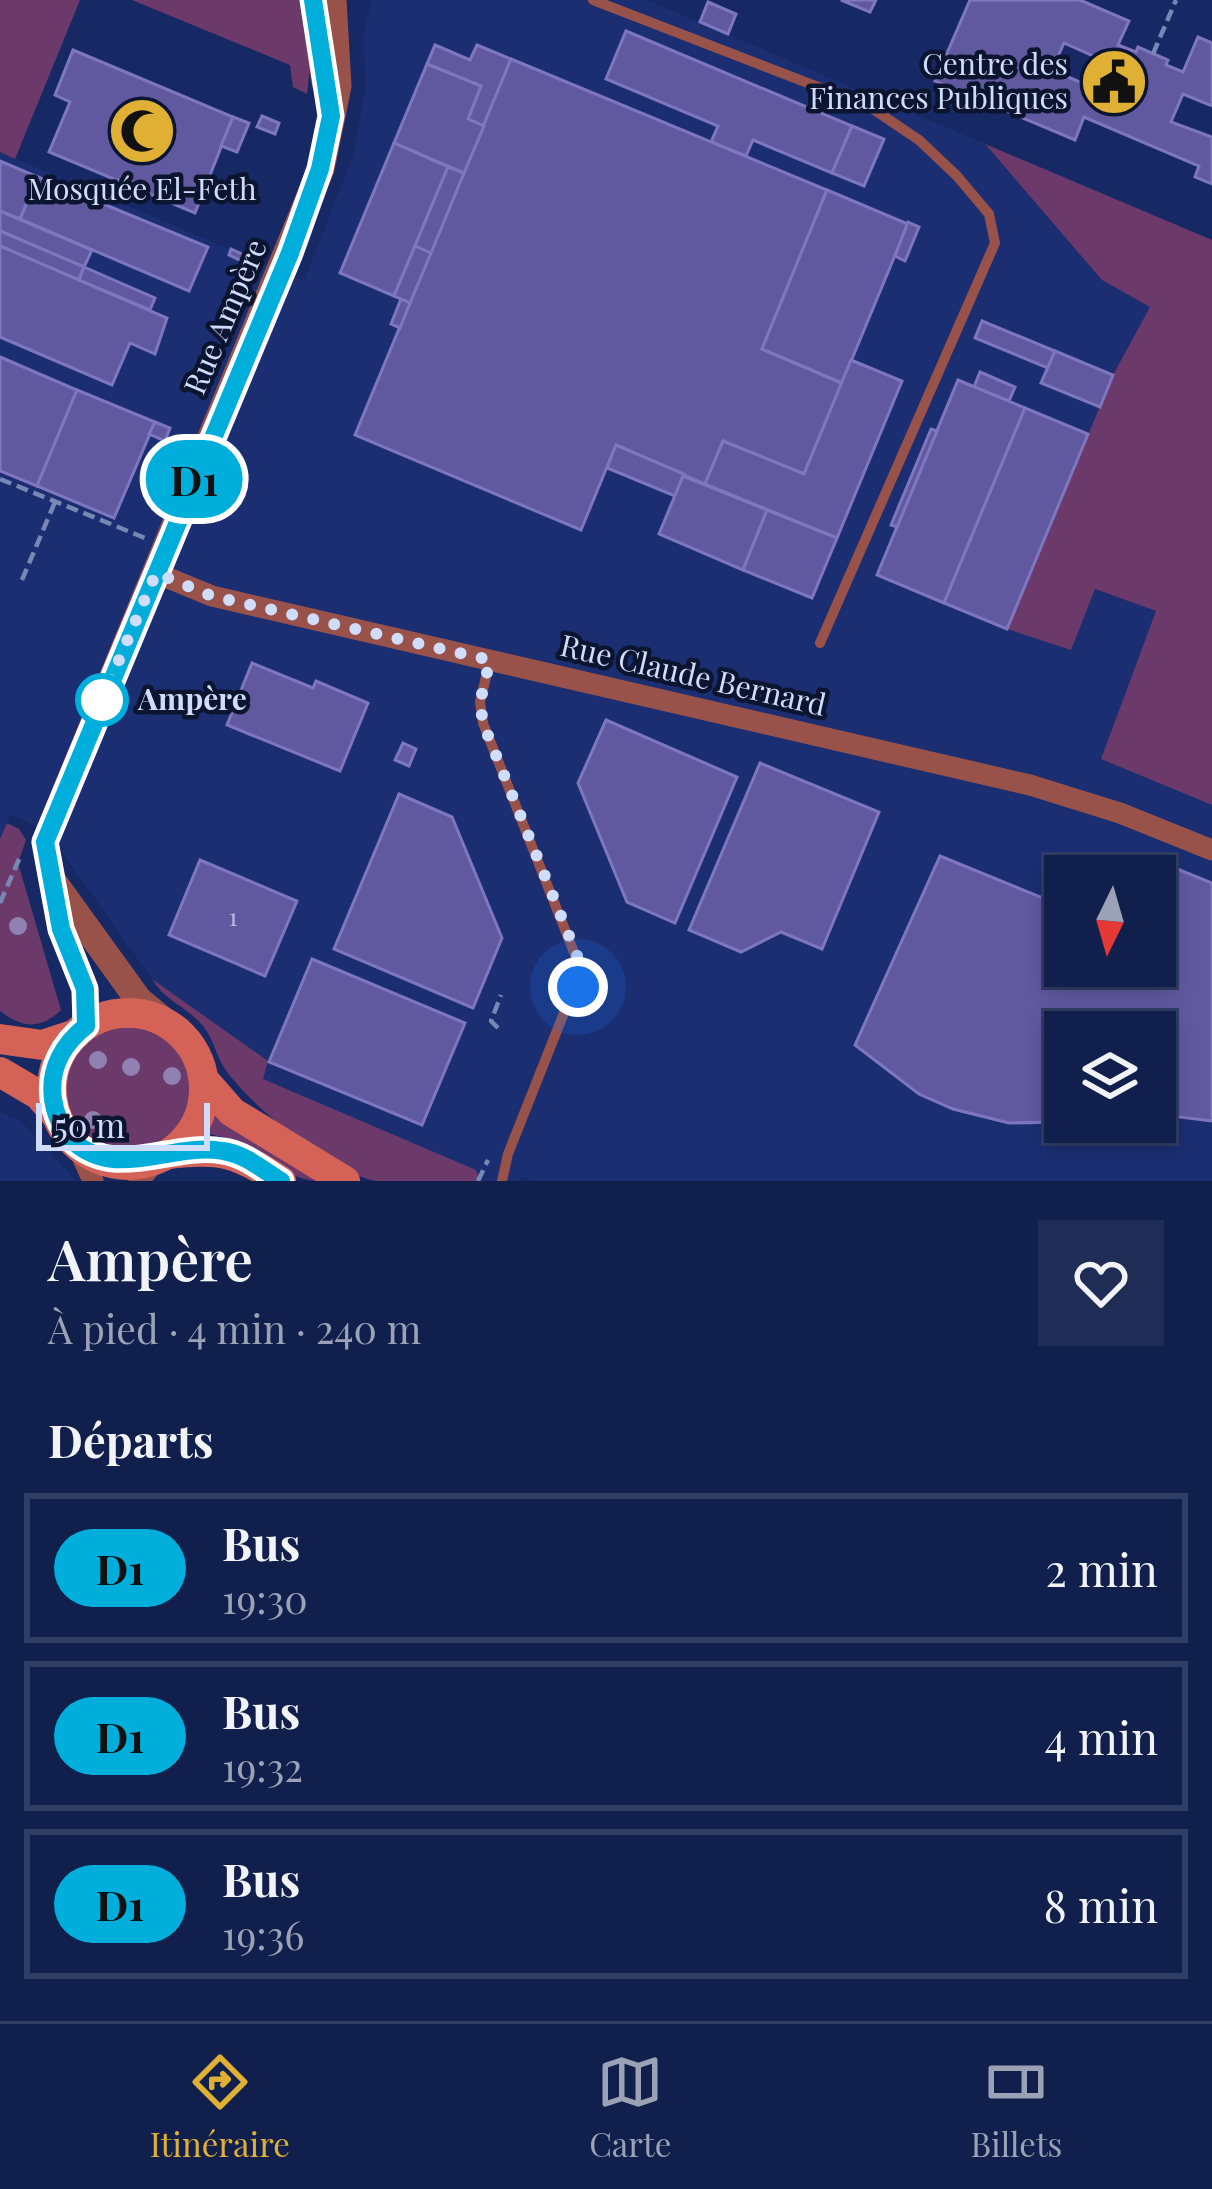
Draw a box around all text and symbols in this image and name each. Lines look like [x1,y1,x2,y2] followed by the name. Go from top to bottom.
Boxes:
[809,43,1068,117] place label: Centre des Finances Publiques
[1079,47,1149,117] public building icon: Centre des Finances Publiques
[107,96,177,166] mosque icon: Mosquée El-Feth
[27,168,257,208] place label: Mosquée El-Feth
[174,233,275,400] street label: Rue Ampère
[140,440,248,518] line badge: D1
[170,451,218,507] text: D1
[557,624,830,724] street label: Rue Claude Bernard
[77,675,127,725] marker: Ampère
[137,678,247,718] place label: Ampère
[1044,855,1176,987] north arrow
[1044,855,1176,1143] map controls
[229,900,238,932] house number: 1
[548,957,608,1017] your location
[1044,1011,1176,1143] button: layers
[36,1097,210,1150] scale bar
[54,1102,125,1146] text: 50 m
[48,1219,253,1295] text: Ampère
[1038,1220,1164,1346] button: heart
[48,1302,421,1354] text: À pied · 4 min · 240 m
[48,1409,214,1469] text: Départs
[222,1512,300,1572] text: Bus
[1045,1538,1158,1598] text: 2 min
[96,1540,144,1596] text: D1
[222,1572,308,1624] text: 19:30
[222,1680,300,1740] text: Bus
[1045,1706,1158,1766] text: 4 min
[96,1708,144,1764] text: D1
[222,1740,303,1792] text: 19:32
[222,1848,300,1908] text: Bus
[1043,1874,1158,1934] text: 8 min
[96,1876,144,1932] text: D1
[222,1908,304,1960] text: 19:36
[150,2049,290,2165] tab: Itinéraire
[589,2049,671,2165] tab: Carte
[971,2049,1062,2165] tab: Billets

